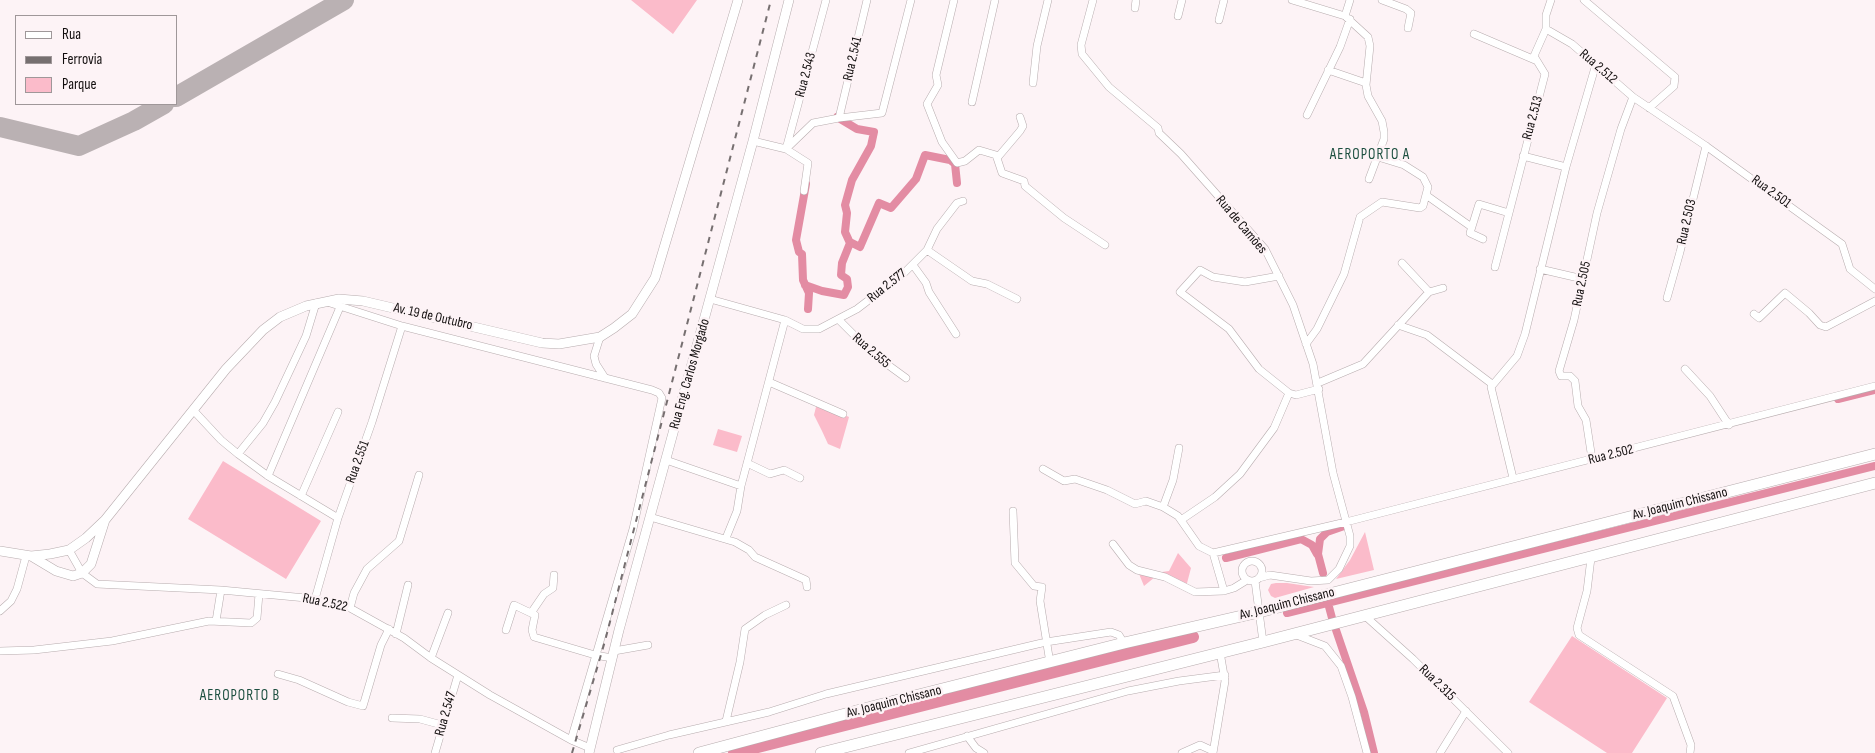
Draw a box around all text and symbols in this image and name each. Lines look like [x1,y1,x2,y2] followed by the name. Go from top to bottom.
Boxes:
[15,15,178,105] legend
[62,25,81,44] text: Rua
[840,35,866,83] street label: Rua 2.541
[1576,46,1620,88] street label: Rua 2.512
[62,50,102,69] text: Ferrovia
[792,51,820,99] street label: Rua 2.543
[62,75,97,94] text: Parque
[1519,94,1547,142] street label: Rua 2.513
[1328,146,1412,164] district label: AEROPORTO A
[1748,172,1794,212] street label: Rua 2.501
[1212,192,1270,258] street label: Rua de Camões
[1674,198,1700,246] street label: Rua 2.503
[1569,260,1595,308] street label: Rua 2.505
[864,266,910,306] street label: Rua 2.577
[392,300,474,334] street label: Av. 19 de Outubro
[666,317,714,431] street label: Rua Eng. Carlos Morgado
[848,330,894,372] street label: Rua 2.555
[343,438,373,486] street label: Rua 2.551
[1587,441,1635,469] street label: Rua 2.502
[1631,484,1729,524] street label: Av. Joaquim Chissano
[1238,584,1336,624] street label: Av. Joaquim Chissano
[301,590,349,616] street label: Rua 2.522
[1415,661,1459,705] street label: Rua 2.315
[845,682,943,722] street label: Av. Joaquim Chissano
[198,687,282,705] district label: AEROPORTO B
[432,690,460,738] street label: Rua 2.547

